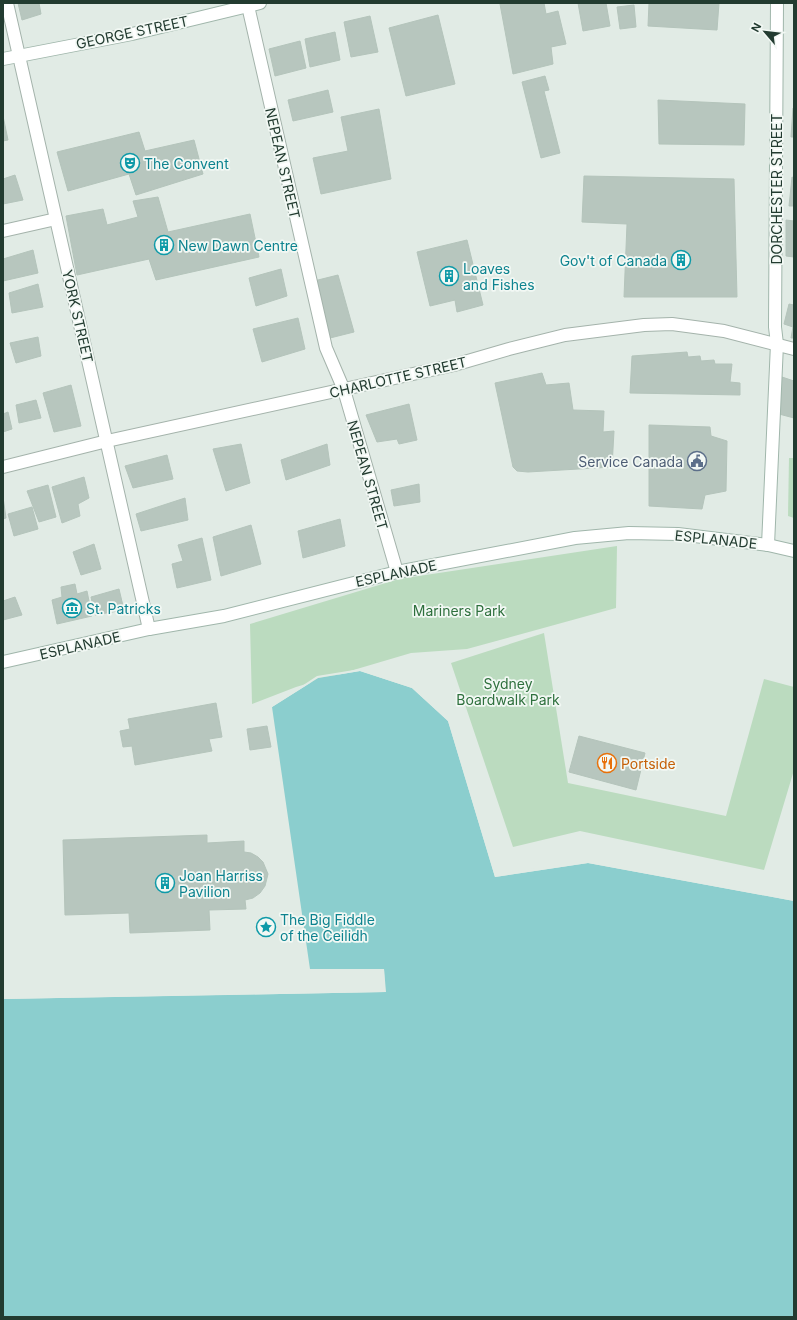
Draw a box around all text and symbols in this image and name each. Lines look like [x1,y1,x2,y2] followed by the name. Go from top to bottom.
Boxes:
[74,12,190,52] street label: GEORGE STREET
[745,12,785,52] north arrow
[748,20,764,34] text: N
[262,106,304,220] street label: NEPEAN STREET
[768,113,785,265] street label: DORCHESTER STREET
[119,152,141,174] theatre icon: The Convent
[144,155,229,172] place label: The Convent
[153,234,175,256] building icon: New Dawn Centre
[178,237,298,254] place label: New Dawn Centre
[670,249,692,271] building icon: Gov't of Canada
[560,252,667,269] place label: Gov't of Canada
[463,260,535,293] place label: Loaves and Fishes
[438,265,460,287] building icon: Loaves and Fishes
[59,268,97,364] street label: YORK STREET
[328,353,468,401] street label: CHARLOTTE STREET
[344,418,392,532] street label: NEPEAN STREET
[686,450,708,472] public building icon: Service Canada
[578,453,683,470] place label: Service Canada
[674,526,758,552] street label: ESPLANADE
[354,556,438,590] street label: ESPLANADE
[61,597,83,619] museum icon: St. Patricks
[86,600,161,617] place label: St. Patricks
[413,602,506,619] park label: Mariners Park
[38,627,122,663] street label: ESPLANADE
[456,675,560,708] park label: Sydney Boardwalk Park
[596,752,618,774] restaurant icon: Portside
[621,755,676,772] place label: Portside
[179,867,263,900] place label: Joan Harriss Pavilion
[154,872,176,894] building icon: Joan Harriss Pavilion
[280,911,375,944] place label: The Big Fiddle of the Ceilidh
[255,916,277,938] place icon: The Big Fiddle of the Ceilidh

